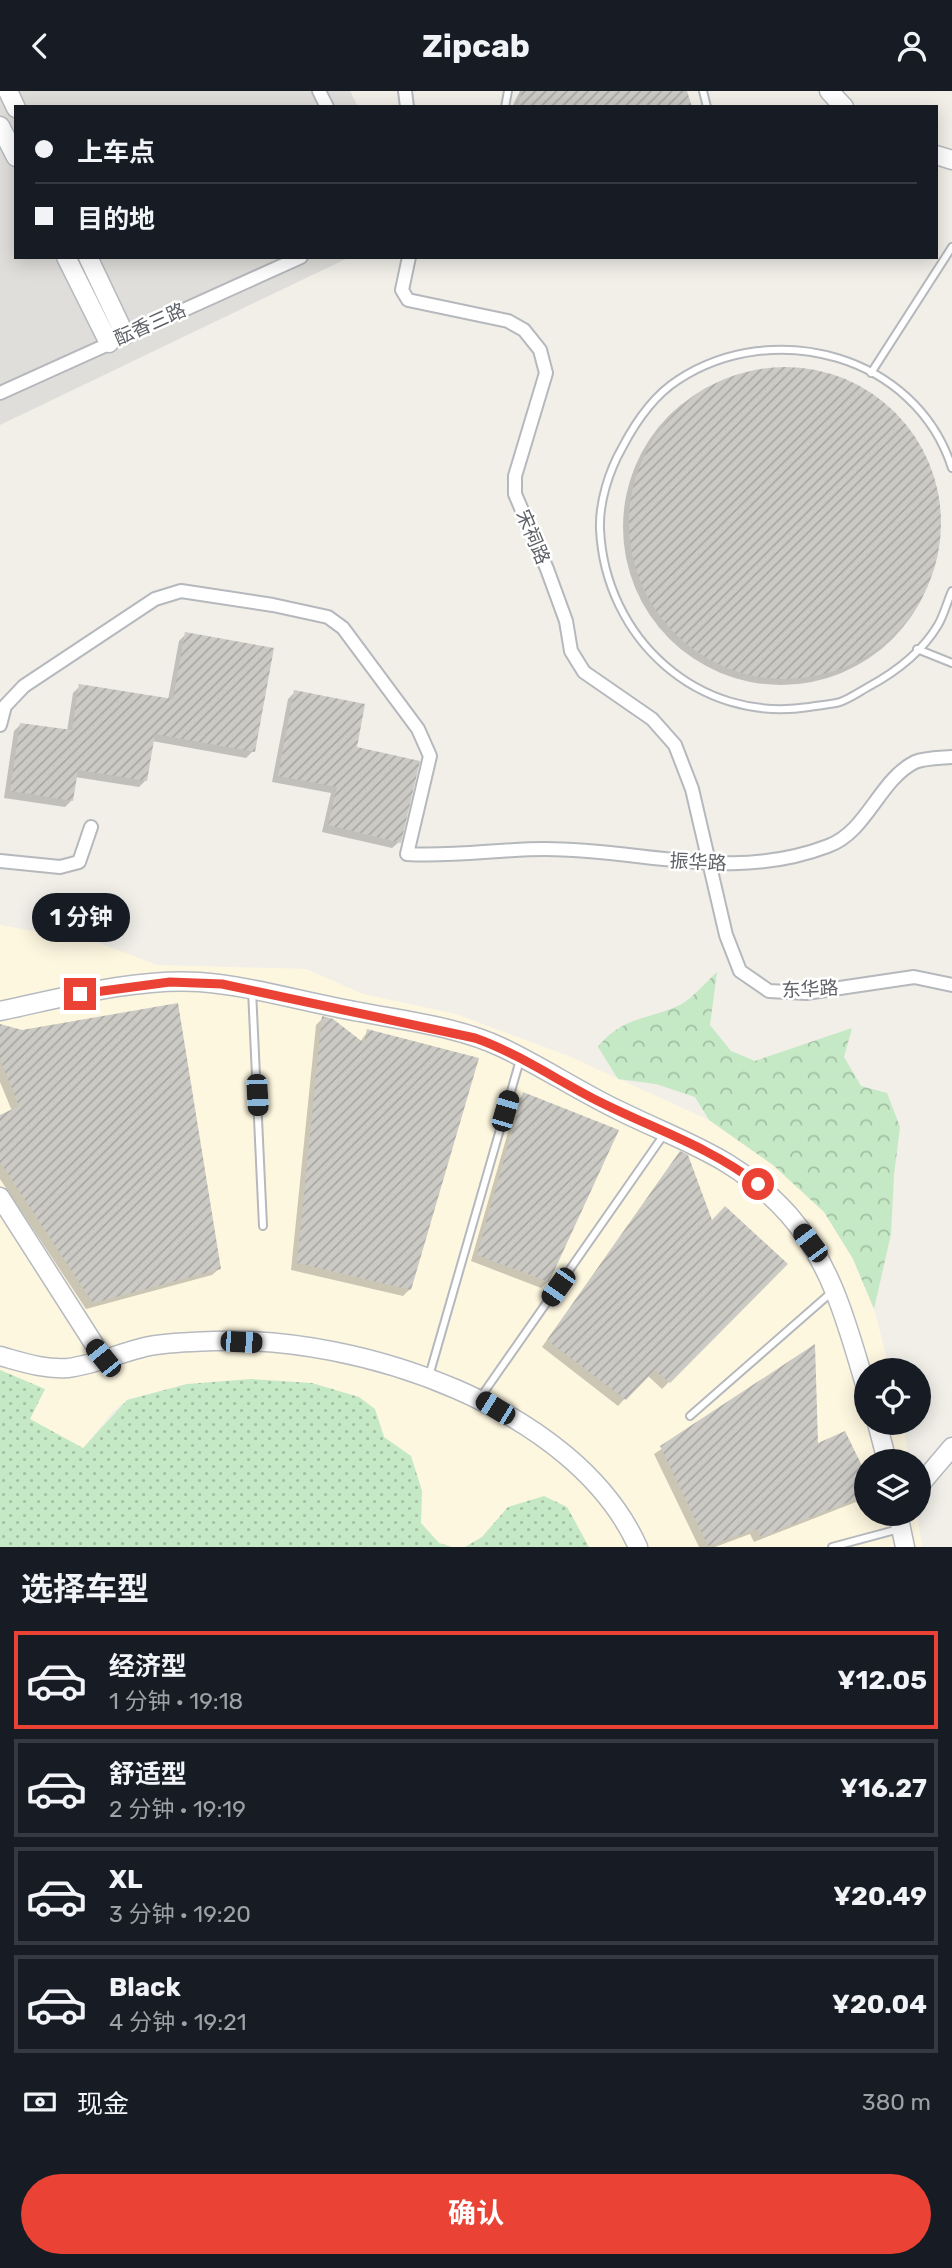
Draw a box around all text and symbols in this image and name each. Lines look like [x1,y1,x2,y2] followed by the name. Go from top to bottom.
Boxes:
[21,27,59,65] icon: back
[422,27,530,65] text: Zipcab
[893,27,931,65] icon: person
[77,137,155,168] text: 上车点
[77,204,155,235] text: 目的地
[111,298,189,350] street label: 酝香三路
[511,506,555,568] street label: 宋祠路
[669,849,727,875] street label: 振华路
[31,893,129,941] callout: 1 分钟
[50,903,112,931] text: 1 分钟
[781,976,839,1002] street label: 东华路
[64,978,96,1010] route end
[246,1073,269,1117] car
[490,1088,521,1134] car
[742,1168,774,1200] route start
[789,1220,832,1266] car
[538,1264,579,1310] car
[220,1330,263,1354] car
[82,1335,125,1381] car
[854,1358,931,1526] map controls
[854,1358,931,1435] button: locate
[472,1388,519,1428] car
[854,1449,931,1526] button: layers
[21,1570,149,1608] text: 选择车型
[25,1649,88,1712] icon: car
[109,1651,187,1682] text: 经济型
[838,1665,927,1696] text: ¥12.05
[109,1687,243,1715] text: 1 分钟 · 19:18
[25,1757,88,1820] icon: car
[109,1759,187,1790] text: 舒适型
[840,1773,927,1804] text: ¥16.27
[109,1795,246,1823] text: 2 分钟 · 19:19
[109,1864,142,1895] text: XL
[25,1865,88,1928] icon: car
[833,1881,927,1912] text: ¥20.49
[109,1900,251,1928] text: 3 分钟 · 19:20
[109,1972,181,2003] text: Black
[25,1973,88,2036] icon: car
[832,1989,927,2020] text: ¥20.04
[109,2008,247,2036] text: 4 分钟 · 19:21
[21,2083,59,2121] icon: cash
[862,2088,931,2116] text: 380 m
[77,2089,129,2120] text: 现金
[21,2174,931,2254] button: 确认

